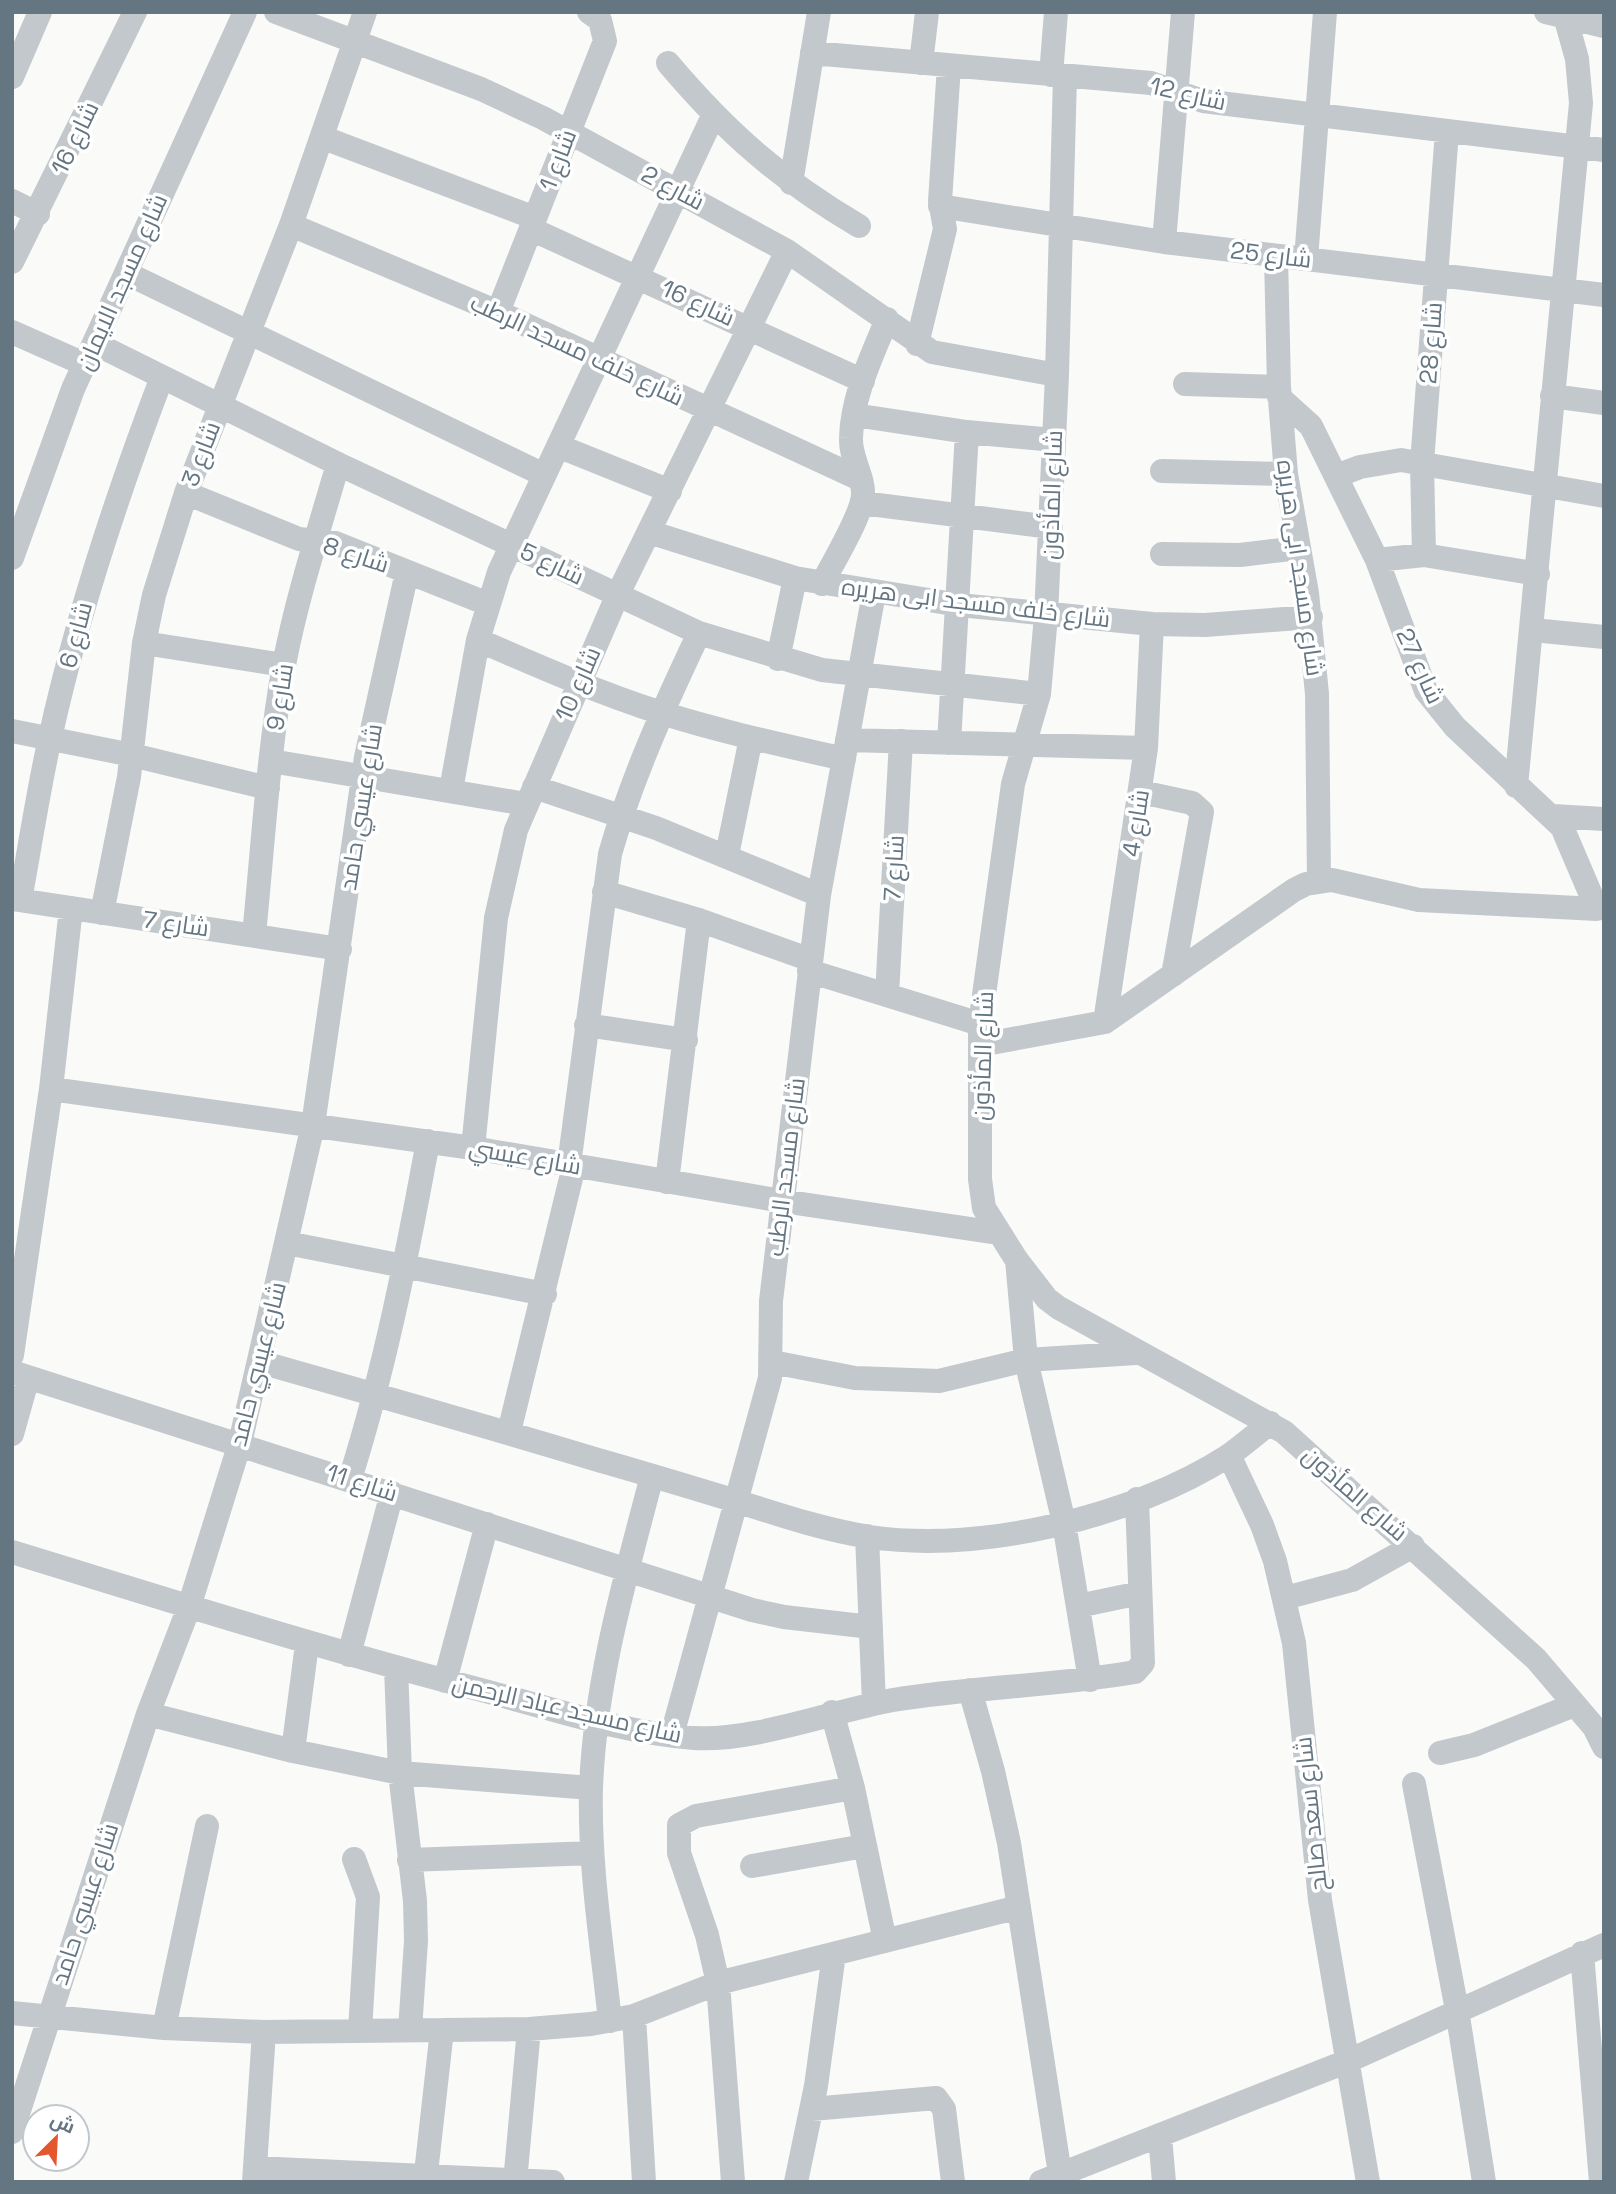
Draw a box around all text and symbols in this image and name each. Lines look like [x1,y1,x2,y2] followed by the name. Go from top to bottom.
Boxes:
[1147,70,1229,118] street label: شارع 12
[44,96,106,180] street label: شارع 16
[532,125,584,195] street label: شارع 1
[636,158,710,218] street label: شارع 2
[69,189,175,375] street label: شارع مسجد الايمان
[1229,234,1313,276] street label: شارع 25
[656,272,740,334] street label: شارع 16
[465,286,689,414] street label: شارع خلف مسجد الرطب
[1412,301,1450,385] street label: شارع 28
[174,417,228,491] street label: شارع 3
[1034,430,1070,560] street label: شارع المأذون
[1269,458,1331,678] street label: شارع مسجد ابى هريره
[319,529,393,581] street label: شارع 8
[515,535,589,593] street label: شارع 5
[840,571,1112,635] street label: شارع خلف مسجد ابى هريره
[52,598,100,672] street label: شارع 6
[1388,623,1452,709] street label: شارع 27
[548,642,608,726] street label: شارع 10
[259,661,301,733] street label: شارع 9
[332,721,392,893] street label: شارع عيسي حامد
[1115,787,1157,859] street label: شارع 4
[876,834,912,902] street label: شارع 7
[141,904,211,944] street label: شارع 7
[965,991,1001,1121] street label: شارع المأذون
[759,1076,813,1258] street label: شارع مسجد الرطب
[466,1131,584,1185] street label: شارع عيسي
[222,1278,296,1450] street label: شارع عيسي حامد
[1296,1439,1414,1549] street label: شارع المأذون
[322,1457,402,1509] street label: شارع 11
[449,1667,685,1751] street label: شارع مسجد عباد الرحمن
[1287,1735,1335,1893] street label: شارع سعد صالح
[44,1819,128,1990] street label: شارع عيسي حامد
[21,2103,91,2173] north arrow
[46,2107,79,2139] text: ش

